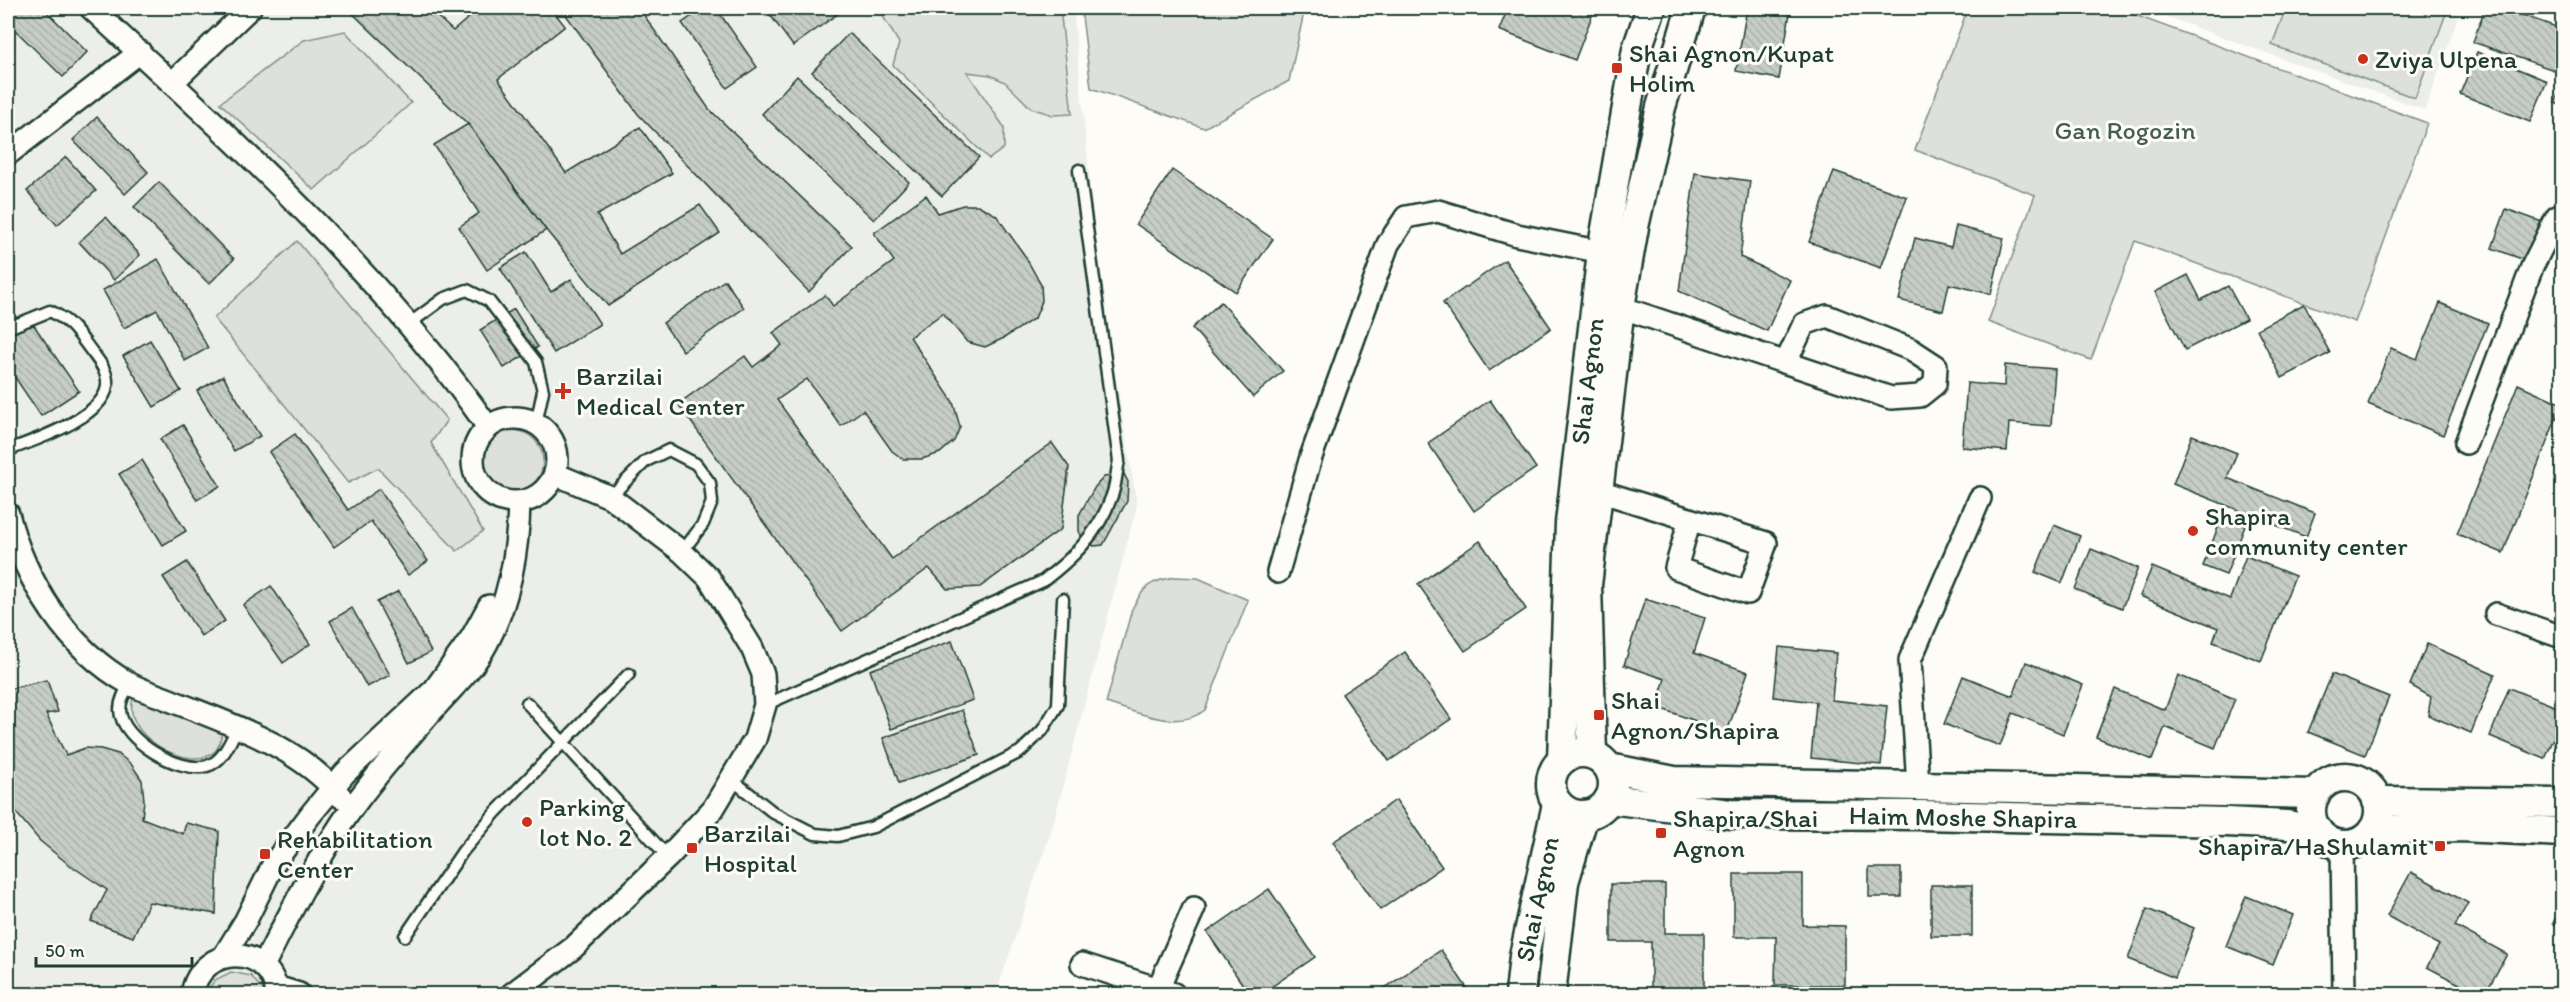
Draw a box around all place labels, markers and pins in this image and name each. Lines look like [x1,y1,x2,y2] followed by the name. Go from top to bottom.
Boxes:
[1629,37,1834,99] place label: Shai Agnon/Kupat Holim
[2375,43,2518,75] place label: Zviya Ulpena
[2356,52,2370,66] marker: Zviya Ulpena
[1610,61,1624,75] marker: Shai Agnon/Kupat Holim
[576,360,745,422] place label: Barzilai Medical Center
[554,382,572,400] marker: Barzilai Medical Center
[2205,500,2408,562] place label: Shapira community center
[2186,524,2200,538] marker: Shapira community center
[1611,684,1780,746] place label: Shai Agnon/Shapira
[1592,708,1606,722] marker: Shai Agnon/Shapira
[539,791,632,853] place label: Parking lot No. 2
[1673,802,1818,864] place label: Shapira/Shai Agnon
[520,815,534,829] marker: Parking lot No. 2
[704,817,797,879] place label: Barzilai Hospital
[277,823,433,885] place label: Rehabilitation Center
[1654,826,1668,840] marker: Shapira/Shai Agnon
[2198,830,2428,862] place label: Shapira/HaShulamit
[2433,839,2447,853] marker: Shapira/HaShulamit
[685,841,699,855] marker: Barzilai Hospital
[258,847,272,861] marker: Rehabilitation Center

